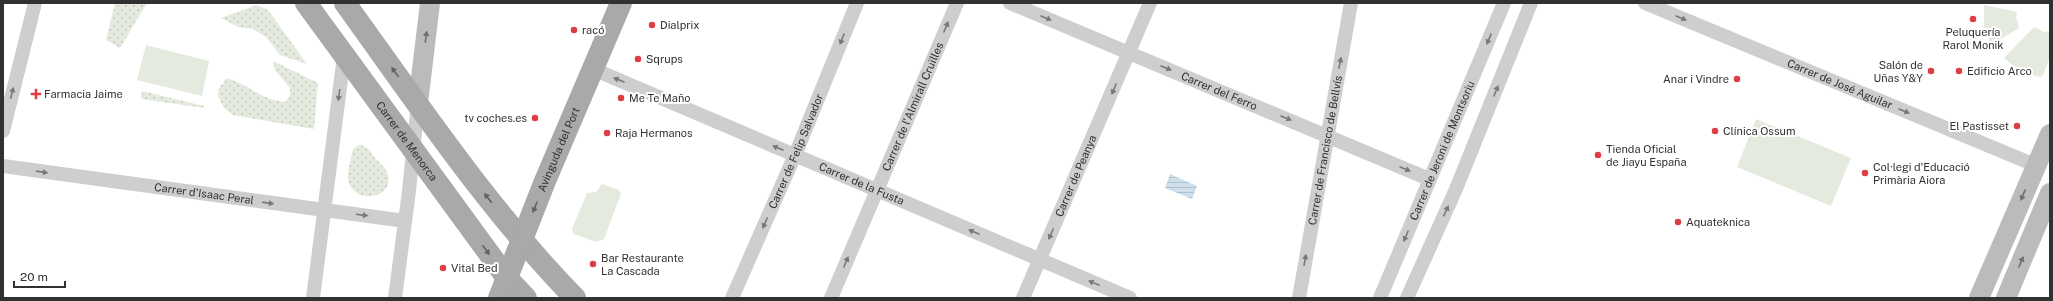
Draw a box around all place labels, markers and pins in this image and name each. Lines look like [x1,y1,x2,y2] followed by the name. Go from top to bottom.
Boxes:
[1968,14,1978,24] marker: Peluquería Rarol Monik
[660,19,700,31] place label: Dialprix
[647,20,657,30] marker: Dialprix
[582,24,604,36] place label: racó
[569,25,579,35] marker: racó
[1942,26,2004,51] place label: Peluquería Rarol Monik
[646,53,683,65] place label: Sqrups
[633,54,643,64] marker: Sqrups
[1874,59,1923,84] place label: Salón de Uñas Y&Y
[1967,65,2032,77] place label: Edificio Arco
[1926,66,1936,76] marker: Salón de Uñas Y&Y
[1954,66,1964,76] marker: Edificio Arco
[1663,73,1729,85] place label: Anar i Vindre
[1732,74,1742,84] marker: Anar i Vindre
[44,88,123,100] place label: Farmacia Jaime
[31,89,41,99] marker: Farmacia Jaime
[629,92,690,104] place label: Me Te Maño
[616,93,626,103] marker: Me Te Maño
[464,112,527,124] place label: tv coches.es
[530,113,540,123] marker: tv coches.es
[1950,120,2009,132] place label: El Pastisset
[2012,121,2022,131] marker: El Pastisset
[1723,125,1795,137] place label: Clínica Ossum
[1710,126,1720,136] marker: Clínica Ossum
[615,127,693,139] place label: Raja Hermanos
[602,128,612,138] marker: Raja Hermanos
[1606,143,1687,168] place label: Tienda Oficial de Jiayu España
[1593,150,1603,160] marker: Tienda Oficial de Jiayu España
[1873,161,1970,186] place label: Col·legi d'Educació Primària Aiora
[1860,168,1870,178] marker: Col·legi d'Educació Primària Aiora
[1686,216,1750,228] place label: Aquateknica
[1673,217,1683,227] marker: Aquateknica
[601,252,684,277] place label: Bar Restaurante La Cascada
[588,259,598,269] marker: Bar Restaurante La Cascada
[451,262,498,274] place label: Vital Bed
[438,263,448,273] marker: Vital Bed

